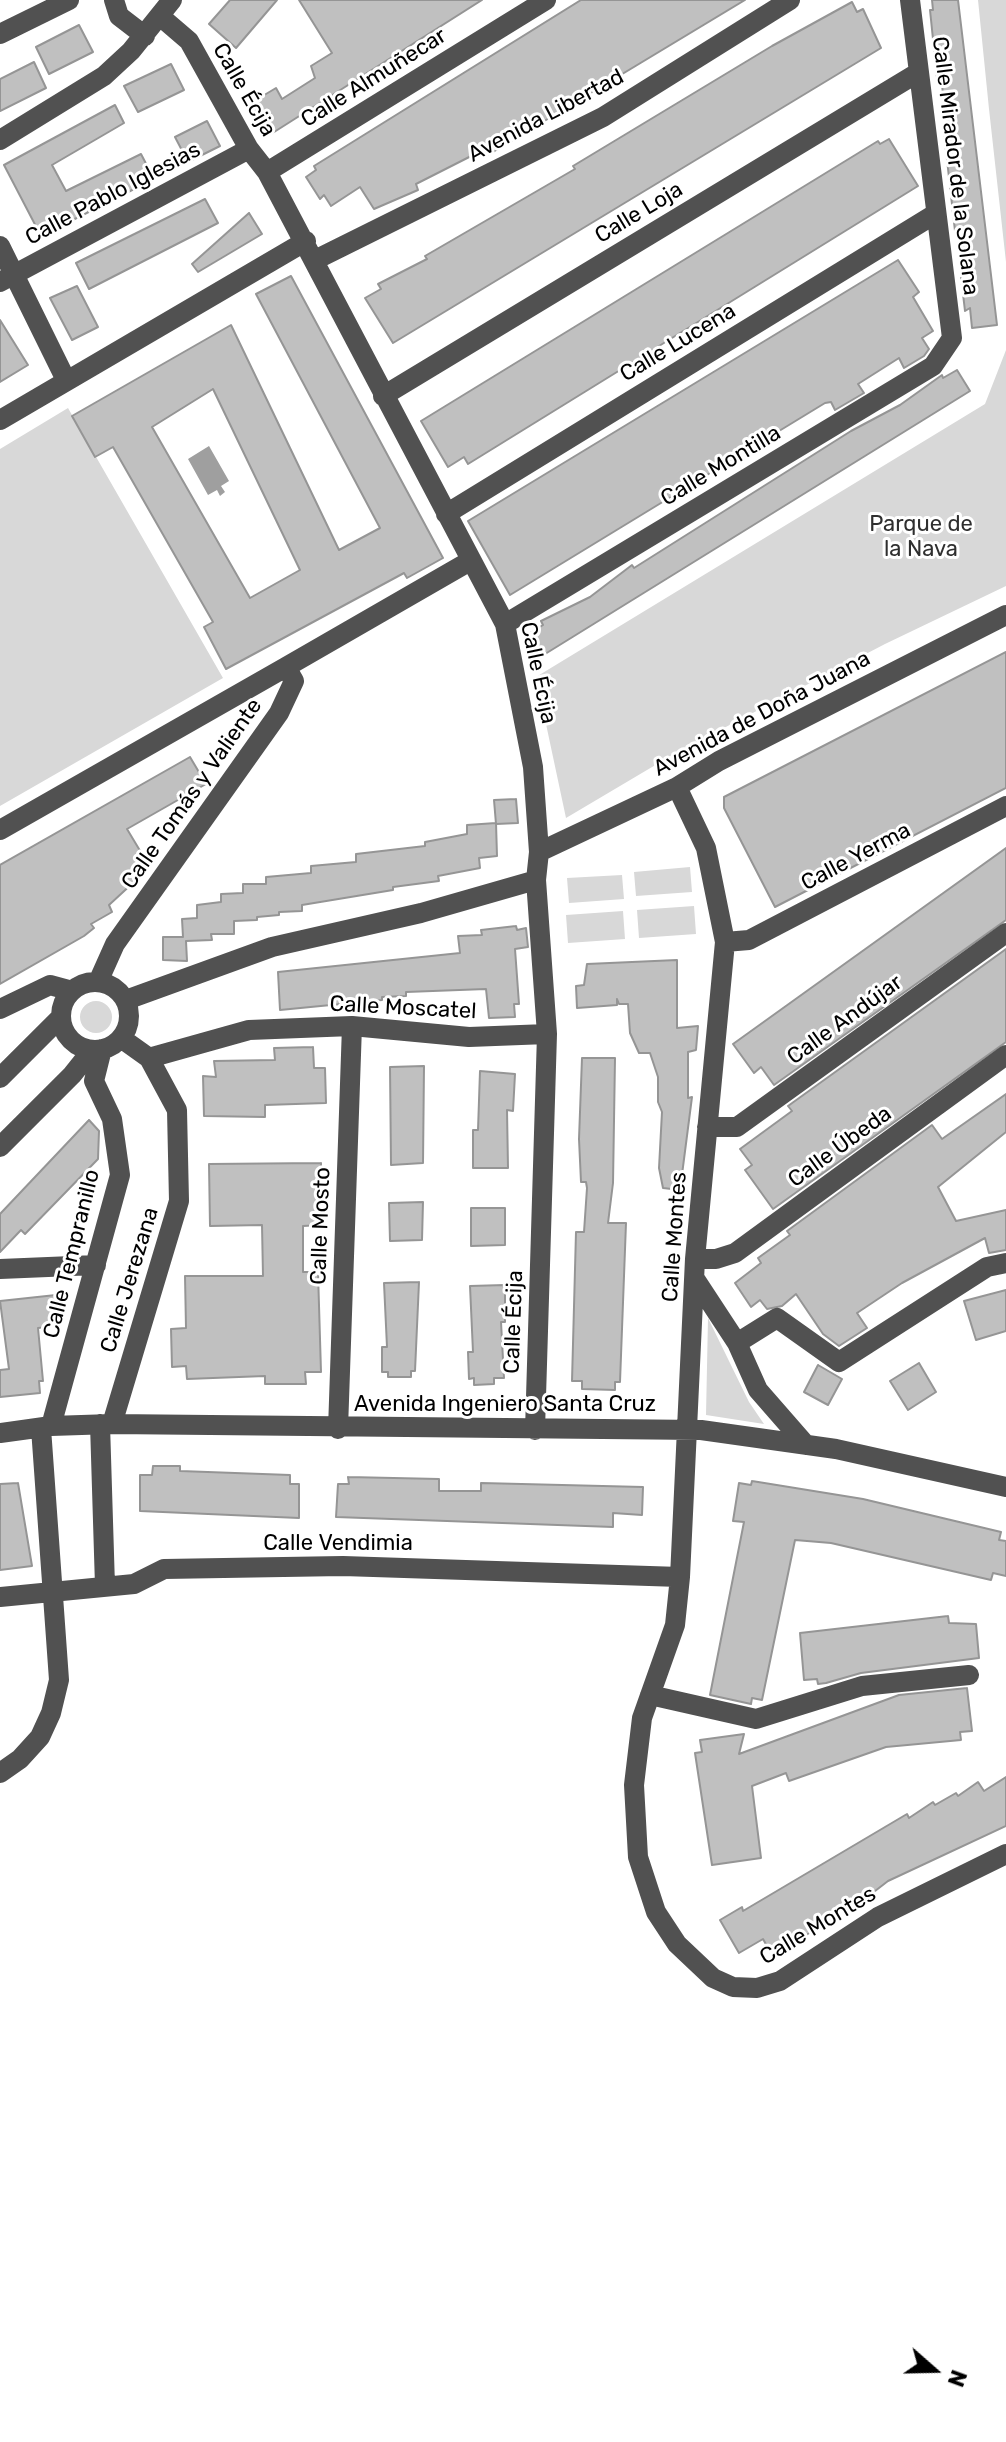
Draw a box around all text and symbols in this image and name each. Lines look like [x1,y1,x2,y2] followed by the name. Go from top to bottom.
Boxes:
[296,23,452,133] street label: Calle Almuñecar
[926,35,984,297] street label: Calle Mirador de la Solana
[207,39,281,141] street label: Calle Écija
[464,64,628,168] street label: Avenida Libertad
[21,137,205,251] street label: Calle Pablo Iglesias
[590,177,688,249] street label: Calle Loja
[615,298,741,388] street label: Calle Lucena
[656,420,786,512] street label: Calle Montilla
[869,512,973,564] park label: Parque de la Nava
[514,620,562,726] street label: Calle Écija
[649,646,875,782] street label: Avenida de Doña Juana
[116,694,268,894] street label: Calle Tomás y Valiente
[797,817,915,897] street label: Calle Yerma
[782,969,908,1071] street label: Calle Andújar
[329,991,477,1025] street label: Calle Moscatel
[783,1101,897,1193] street label: Calle Úbeda
[38,1167,106,1341] street label: Calle Tempranillo
[306,1167,336,1285] street label: Calle Mosto
[657,1171,693,1303] street label: Calle Montes
[95,1204,165,1356] street label: Calle Jerezana
[499,1270,529,1374] street label: Calle Écija
[354,1392,656,1418] street label: Avenida Ingeniero Santa Cruz
[263,1531,413,1557] street label: Calle Vendimia
[755,1881,881,1971] street label: Calle Montes
[894,2330,974,2410] north arrow
[942,2366,972,2390] text: N

